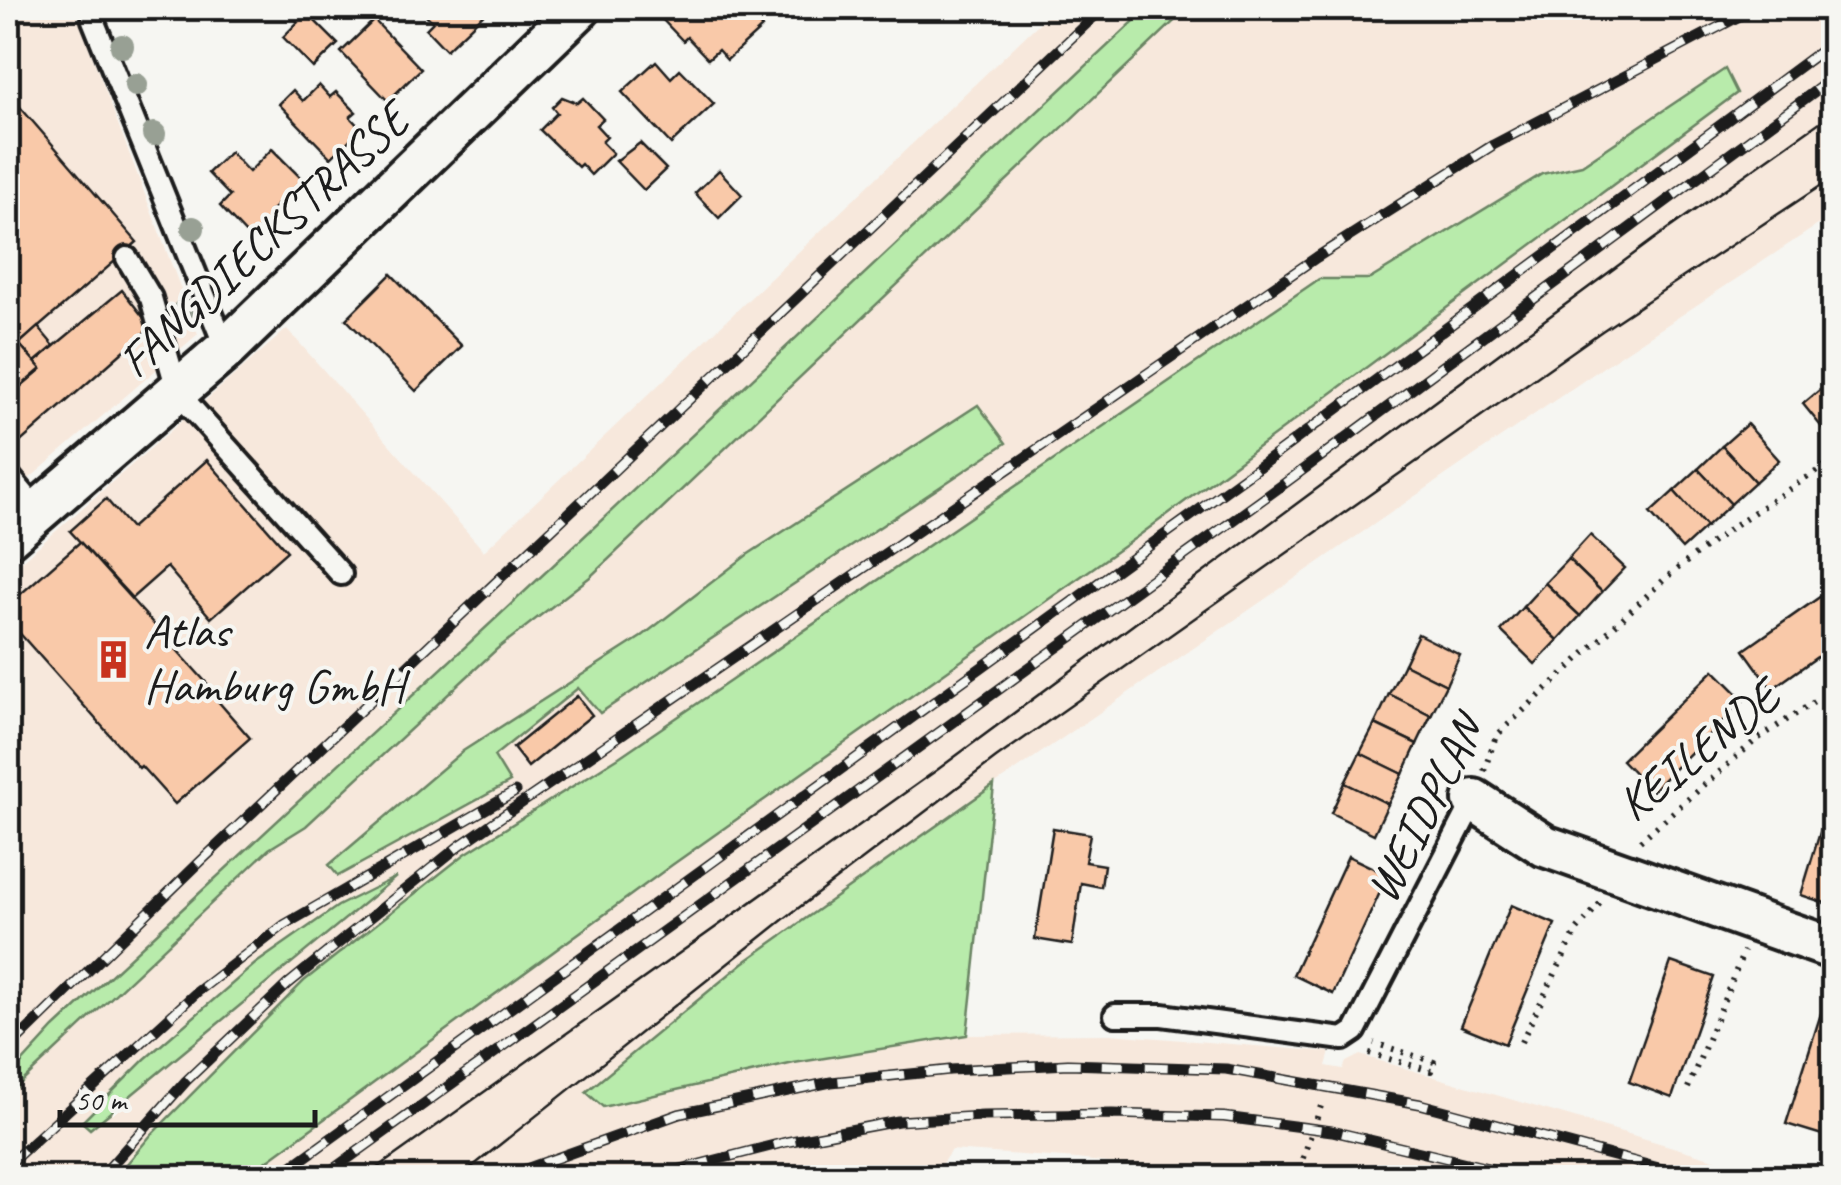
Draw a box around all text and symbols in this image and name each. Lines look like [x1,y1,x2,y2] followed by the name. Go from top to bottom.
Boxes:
[105,86,425,390] street label: FANGDIECKSTRASSE
[144,601,411,716] place label: Atlas Hamburg GmbH
[93,638,135,680] building icon: Atlas Hamburg GmbH
[1605,663,1796,833] street label: KEILENDE
[1352,700,1499,912] street label: WEIDPLAN
[60,1065,315,1127] scale bar
[75,1081,128,1119] text: 50 m

